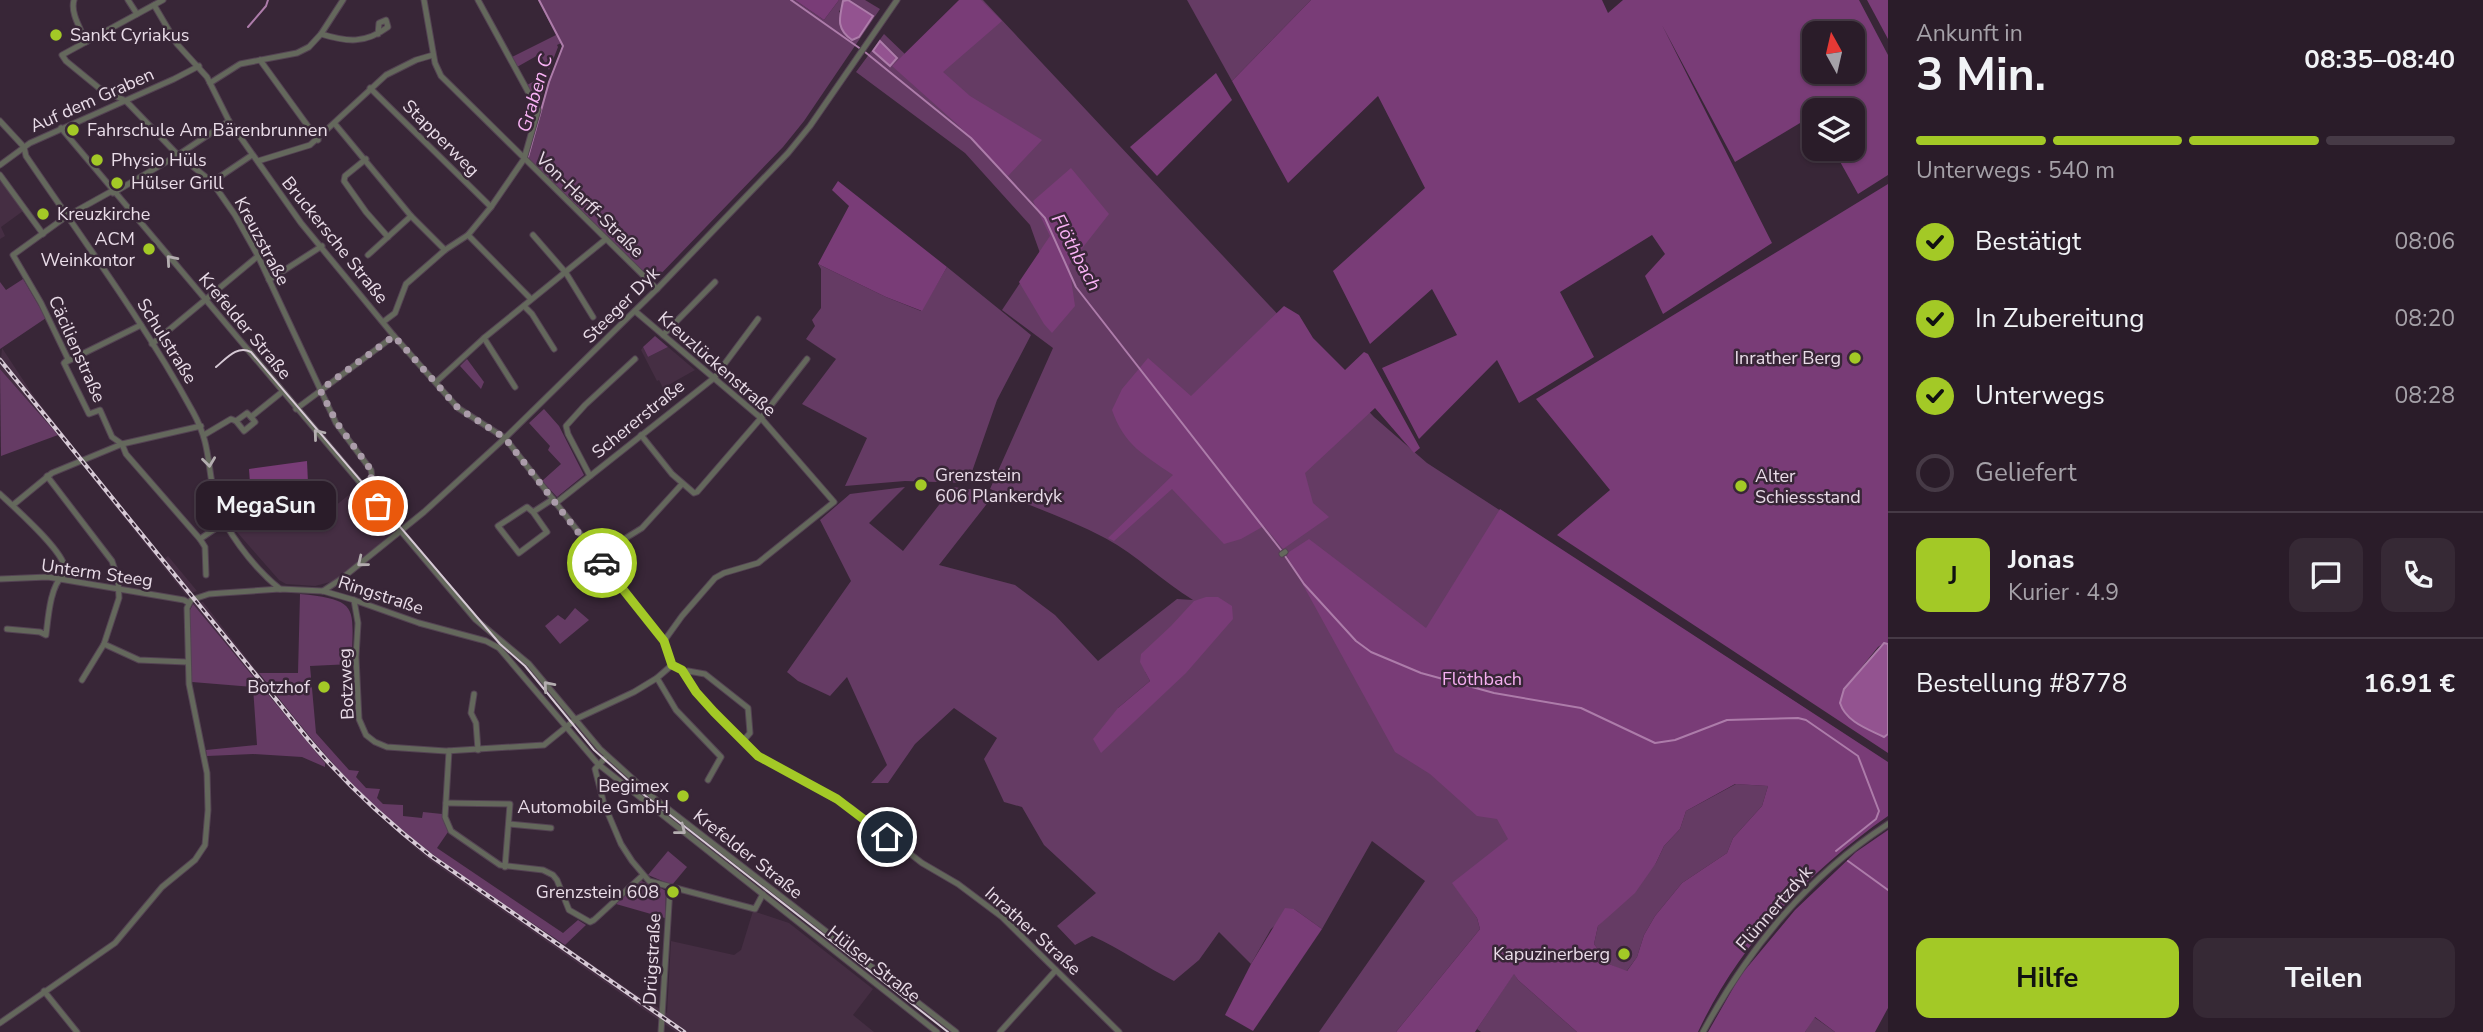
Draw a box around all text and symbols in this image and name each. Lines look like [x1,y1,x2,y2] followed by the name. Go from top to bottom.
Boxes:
[1916,18,2023,49] text: Ankunft in
[1802,21,1866,84] north arrow
[1802,21,1865,161] map controls
[70,23,189,47] place label: Sankt Cyriakus
[48,27,64,43] marker: Sankt Cyriakus
[2304,42,2455,77] text: 08:35–08:40
[1916,43,2046,106] text: 3 Min.
[511,51,559,135] water label: Graben C
[26,62,158,138] street label: Auf dem Graben
[397,94,485,182] street label: Stapperweg
[1802,98,1865,161] button: layers
[87,118,328,142] place label: Fahrschule Am Bärenbrunnen
[65,122,81,138] marker: Fahrschule Am Bärenbrunnen
[530,146,649,263] street label: Von-Harff-Straße
[111,148,207,172] place label: Physio Hüls
[89,152,105,168] marker: Physio Hüls
[1916,155,2115,186] text: Unterwegs · 540 m
[131,171,224,195] place label: Hülser Grill
[276,171,394,309] street label: Bruckersche Straße
[109,175,125,191] marker: Hülser Grill
[229,193,295,289] street label: Kreuzstraße
[57,202,150,226] place label: Kreuzkirche
[35,206,51,222] marker: Kreuzkirche
[1045,209,1107,296] water label: Flöthbach
[1916,223,1954,261] icon: check
[1975,224,2081,259] text: Bestätigt
[2395,226,2455,257] text: 08:06
[41,227,136,272] place label: ACM Weinkontor
[141,241,157,257] marker: ACM Weinkontor
[167,256,179,269] one-way arrow
[577,261,665,349] street label: Steeger Dyk
[193,267,297,385] street label: Krefelder Straße
[43,292,111,406] street label: Cäcilienstraße
[131,294,203,388] street label: Schulstraße
[1916,300,1954,338] icon: check
[1975,301,2144,336] text: In Zubereitung
[2395,303,2455,334] text: 08:20
[653,306,781,422] street label: Kreuzlückenstraße
[1734,346,1841,370] place label: Inrather Berg
[1847,350,1863,366] marker: Inrather Berg
[587,374,689,464] street label: Schererstraße
[1916,377,1954,415] icon: check
[1975,378,2105,413] text: Unterwegs
[2395,380,2455,411] text: 08:28
[314,430,326,443] one-way arrow
[1975,455,2076,490] text: Geliefert
[202,456,217,467] one-way arrow
[935,463,1063,508] place label: Grenzstein 606 Plankerdyk
[1755,464,1861,509] place label: Alter Schiessstand
[348,476,408,536] pin
[913,477,929,493] marker: Grenzstein 606 Plankerdyk
[1733,478,1749,494] marker: Alter Schiessstand
[196,482,336,530] callout: MegaSun
[359,487,397,525] icon: bag
[216,490,316,521] text: MegaSun
[567,528,637,598] courier
[2289,538,2363,612] button: chat
[2381,538,2455,612] button: phone
[2008,542,2074,577] text: Jonas
[583,544,621,582] icon: car
[40,553,154,593] street label: Unterm Steeg
[358,554,370,567] one-way arrow
[1948,558,1958,593] text: J
[335,570,427,620] street label: Ringstraße
[2008,577,2119,608] text: Kurier · 4.9
[332,648,360,720] street label: Botzweg
[1916,666,2127,701] text: Bestellung #8778
[2364,666,2455,701] text: 16.91 €
[1442,667,1522,691] park label: Flöthbach
[247,675,311,699] place label: Botzhof
[316,679,332,695] marker: Botzhof
[544,681,556,694] one-way arrow
[517,774,670,819] place label: Begimex Automobile GmbH
[675,788,691,804] marker: Begimex Automobile GmbH
[688,804,808,904] street label: Krefelder Straße
[857,807,917,867] pin
[868,818,906,856] icon: home
[673,822,685,835] one-way arrow
[1730,860,1818,956] street label: Flünnertzdyk
[536,880,659,904] place label: Grenzstein 608
[980,881,1086,981] street label: Inrather Straße
[665,884,681,900] marker: Grenzstein 608
[638,913,666,1005] street label: Drügstraße
[822,920,926,1008] street label: Hülser Straße
[1916,938,2179,1018] button: Hilfe
[2193,938,2455,1018] button: Teilen
[1493,942,1610,966] place label: Kapuzinerberg
[1616,946,1632,962] marker: Kapuzinerberg

